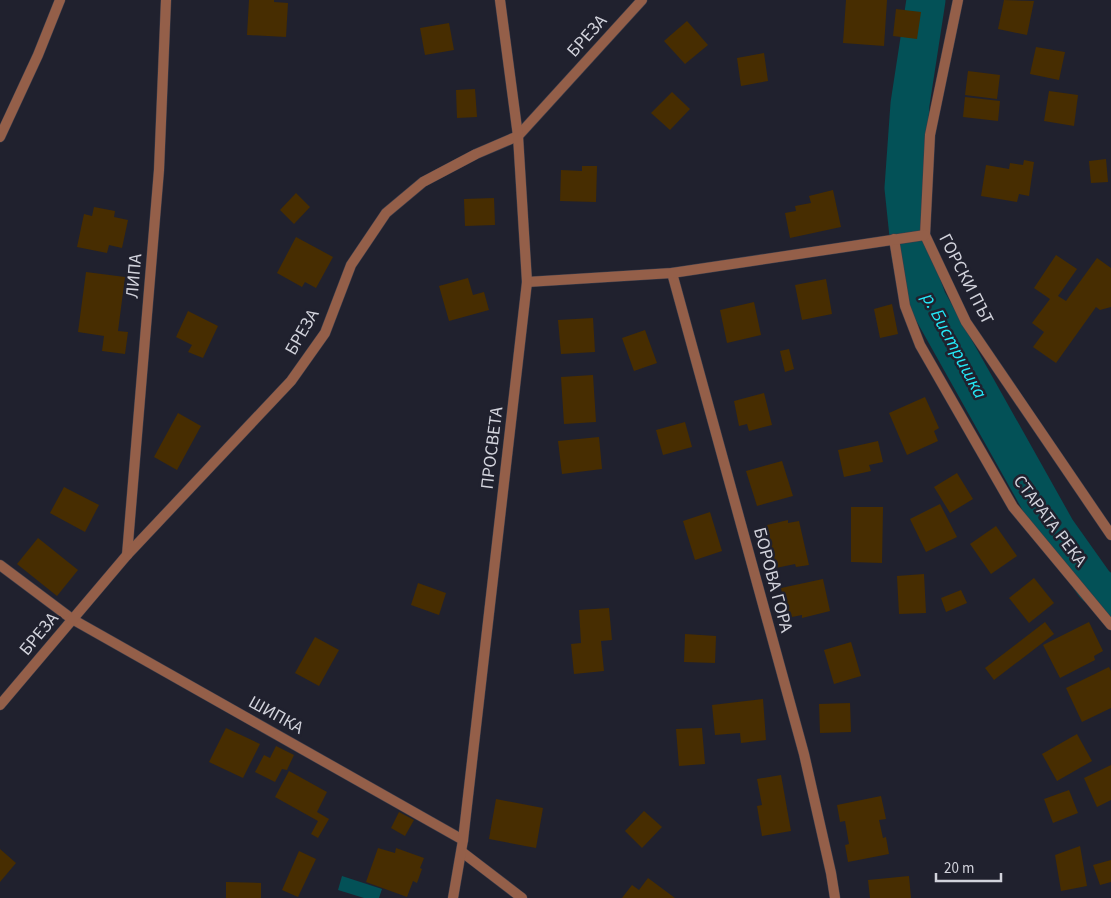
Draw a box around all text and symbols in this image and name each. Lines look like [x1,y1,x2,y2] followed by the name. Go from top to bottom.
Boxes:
[561,9,613,63] street label: БРЕЗА
[932,229,1000,329] street label: ГОРСКИ ПЪТ
[120,252,148,299] street label: ЛИПА
[914,287,993,404] water label: р. Бистришка
[279,304,325,360] street label: БРЕЗА
[475,405,509,491] street label: ПРОСВЕТА
[1007,470,1093,572] street label: СТАРАТА РЕКА
[747,525,799,636] street label: БОРОВА ГОРА
[14,607,65,661] street label: БРЕЗА
[244,690,308,740] street label: ШИПКА
[936,850,1001,882] scale bar
[944,858,974,879] text: 20 m

